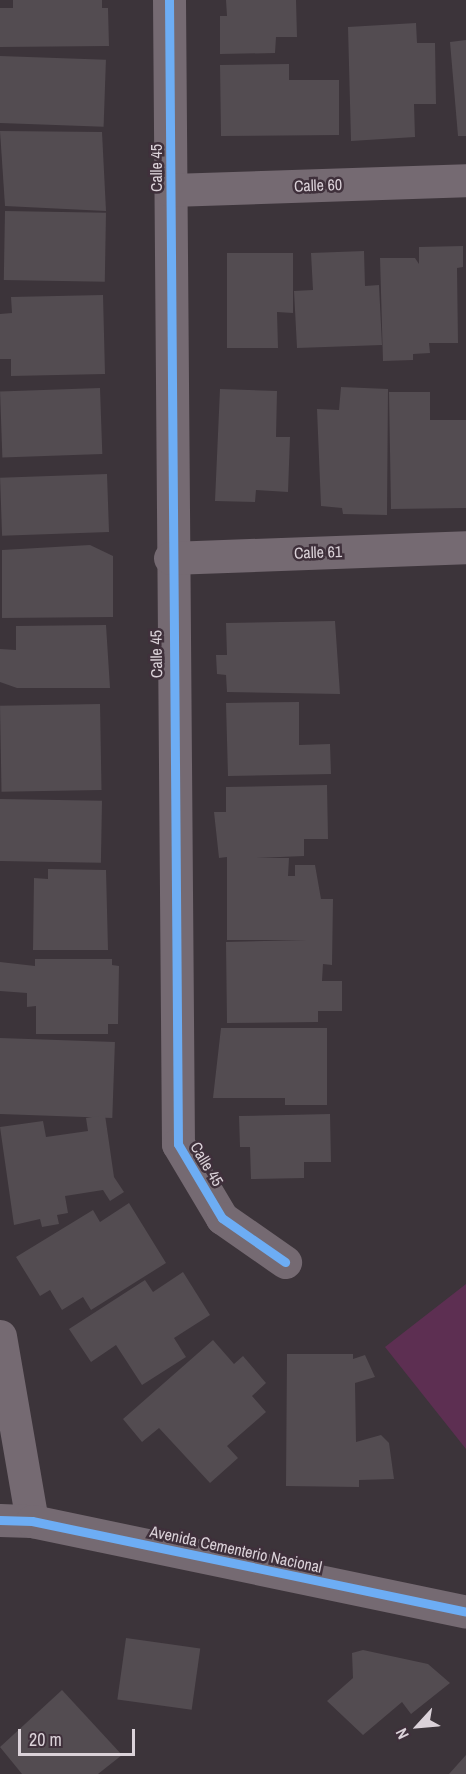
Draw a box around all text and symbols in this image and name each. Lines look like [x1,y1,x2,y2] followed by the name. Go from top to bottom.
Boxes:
[146,144,166,192] street label: Calle 45
[294,175,342,195] street label: Calle 60
[294,542,342,562] street label: Calle 61
[146,630,166,678] street label: Calle 45
[186,1138,228,1190] street label: Calle 45
[148,1521,324,1577] street label: Avenida Cementerio Nacional
[388,1696,448,1756] north arrow
[21,1717,138,1755] scale bar
[390,1725,414,1743] text: N
[29,1727,62,1752] text: 20 m

